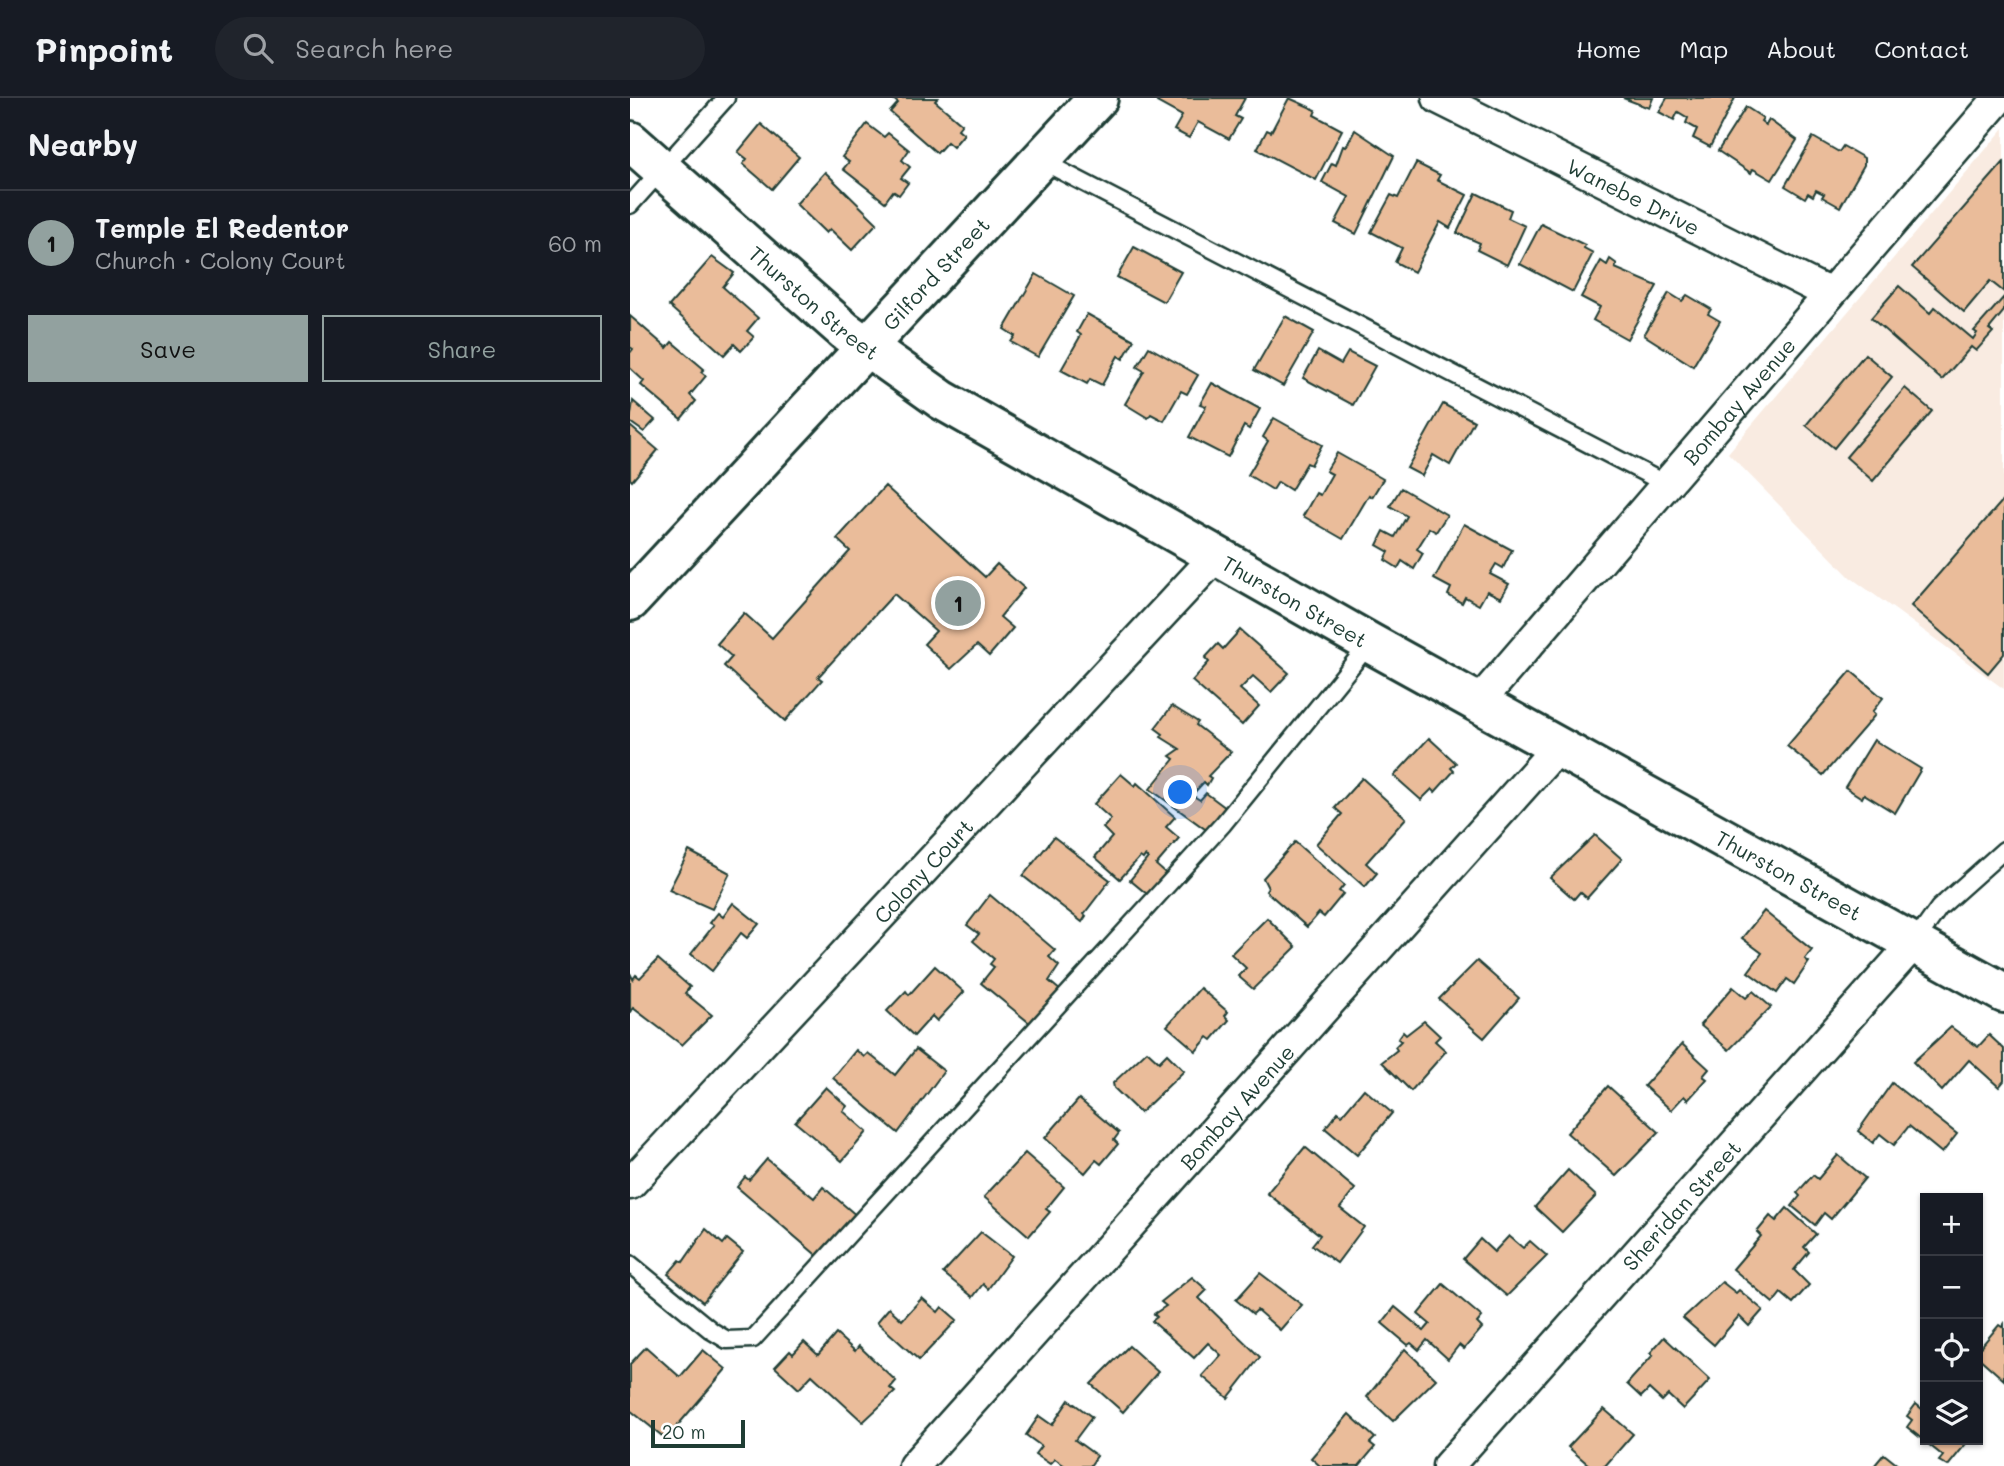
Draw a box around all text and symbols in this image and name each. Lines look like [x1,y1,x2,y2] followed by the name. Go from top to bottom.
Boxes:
[215,17,705,80] search box
[35,27,173,70] text: Pinpoint
[239,29,277,67] icon: search
[295,31,453,65] text: Search here
[1576,33,1641,64] text: Home
[1679,33,1728,64] text: Map
[1766,33,1836,64] text: About
[1874,33,1969,64] text: Contact
[28,124,138,164] text: Nearby
[1563,151,1705,240] street label: Wanebe Drive
[95,211,349,245] text: Temple El Redentor
[876,211,995,335] street label: Gilford Street
[46,228,56,258] text: 1
[548,228,602,258] text: 60 m
[744,239,885,365] street label: Thurston Street
[95,245,346,275] text: Church · Colony Court
[28,315,308,382] button: Save
[322,315,602,382] button: Share
[1676,332,1801,470] street label: Bombay Avenue
[1218,549,1373,652] street label: Thurston Street
[935,577,981,629] pin: 1
[1163,775,1197,809] your location
[867,812,978,928] street label: Colony Court
[1711,823,1867,926] street label: Thurston Street
[1173,1038,1299,1175] street label: Bombay Avenue
[1616,1134,1746,1275] street label: Sheridan Street
[1920,1193,1983,1445] map controls
[1920,1193,1983,1256] button: +
[1920,1256,1983,1319] button: −
[1920,1319,1983,1382] button: locate
[1920,1382,1983,1445] button: layers
[651,1417,746,1449] scale bar
[662,1419,706,1444] text: 20 m

